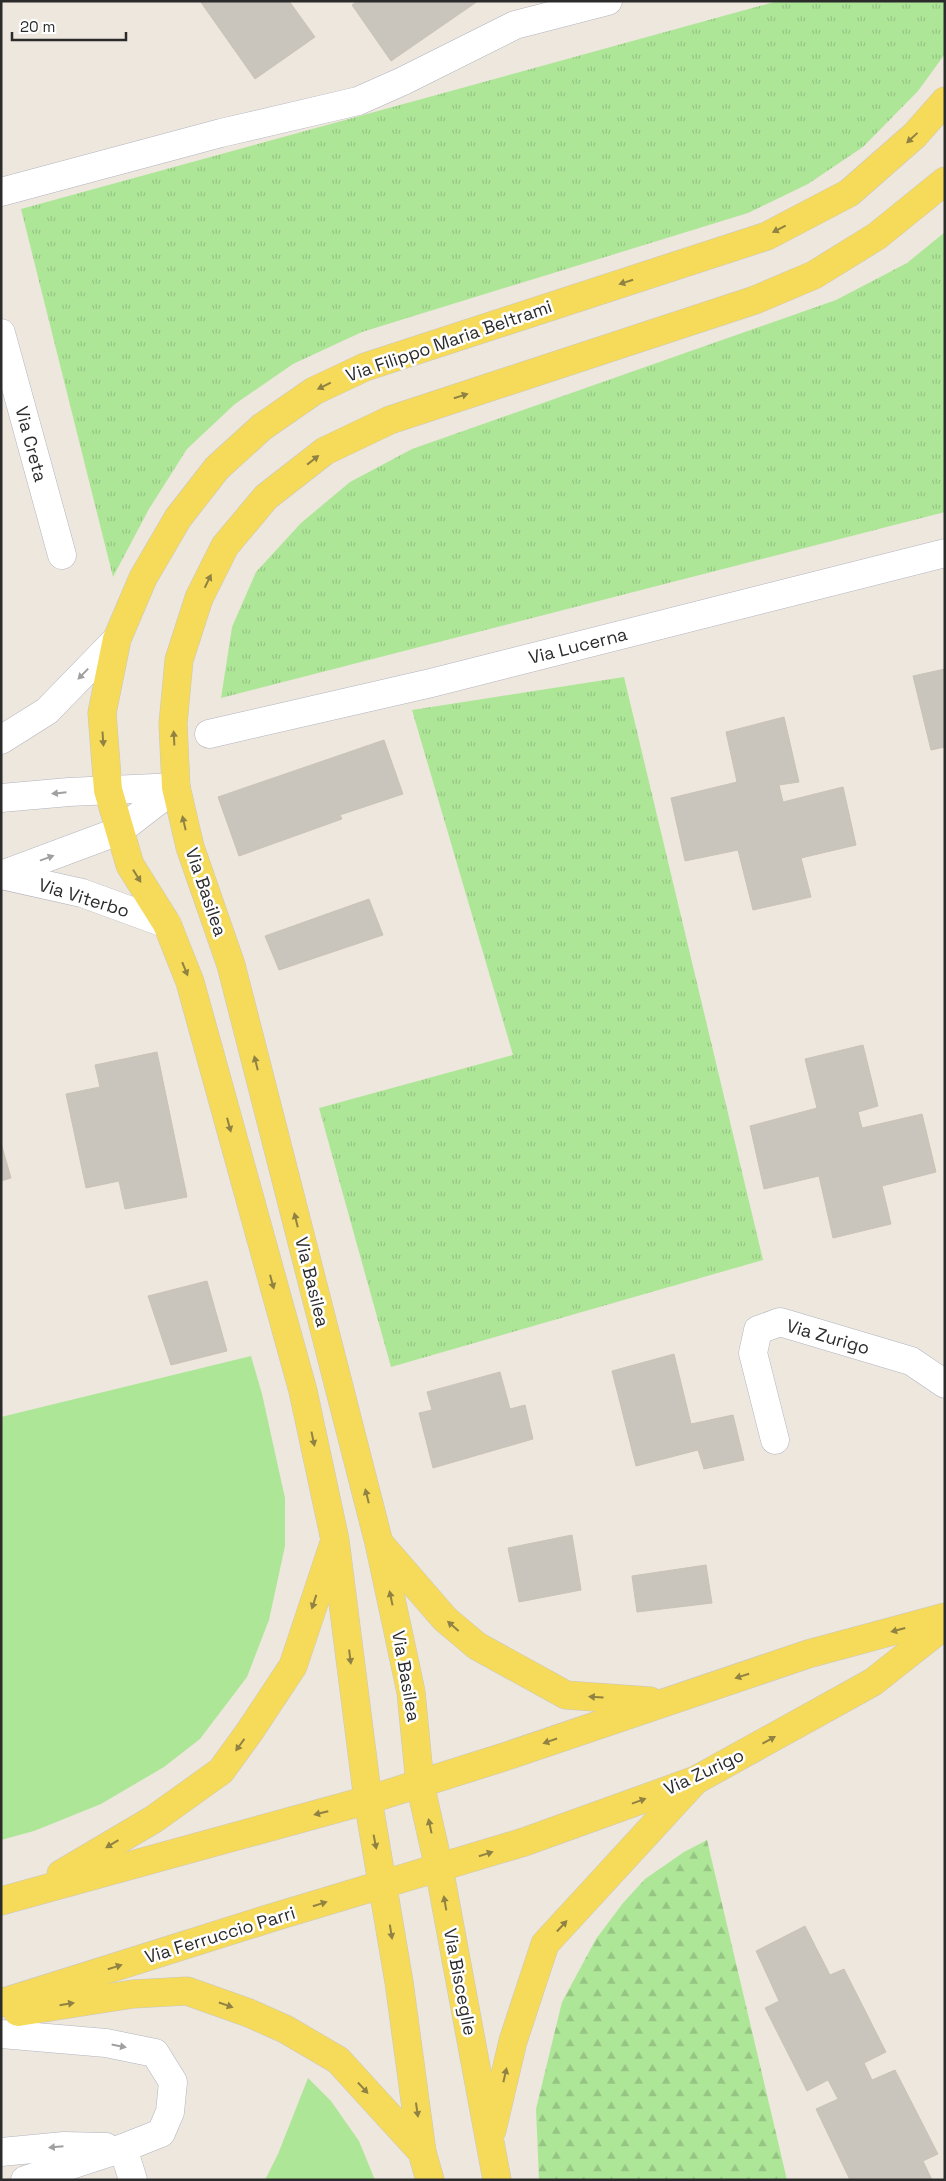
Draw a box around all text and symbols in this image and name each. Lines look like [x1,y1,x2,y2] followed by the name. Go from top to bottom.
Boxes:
[12,10,126,42] scale bar
[20,17,55,36] text: 20 m
[907,132,919,144] one-way arrow
[772,225,787,233] one-way arrow
[618,278,633,286] one-way arrow
[343,294,555,387] street label: Via Filippo Maria Beltrami
[317,383,331,391] one-way arrow
[454,392,469,399] one-way arrow
[10,403,53,484] street label: Via Creta
[306,455,319,466] one-way arrow
[204,574,212,588] one-way arrow
[526,622,630,669] street label: Via Lucerna
[77,668,89,680] one-way arrow
[169,730,177,746] one-way arrow
[99,731,107,747] one-way arrow
[51,789,67,797] one-way arrow
[180,815,188,831] one-way arrow
[181,845,232,939] street label: Via Basilea
[40,854,55,862] one-way arrow
[132,869,141,882] one-way arrow
[36,873,132,922] street label: Via Viterbo
[181,962,189,976] one-way arrow
[251,1055,259,1070] one-way arrow
[226,1118,234,1133] one-way arrow
[292,1213,300,1228] one-way arrow
[290,1234,335,1329] street label: Via Basilea
[269,1274,277,1289] one-way arrow
[784,1314,873,1359] street label: Via Zurigo
[309,1432,317,1447] one-way arrow
[363,1489,371,1504] one-way arrow
[387,1590,395,1606] one-way arrow
[310,1595,317,1610] one-way arrow
[447,1620,460,1631] one-way arrow
[890,1626,905,1634] one-way arrow
[387,1629,426,1723] street label: Via Basilea
[346,1650,354,1666] one-way arrow
[734,1672,749,1680] one-way arrow
[587,1693,603,1701] one-way arrow
[762,1736,777,1744] one-way arrow
[234,1738,245,1751] one-way arrow
[542,1738,557,1745] one-way arrow
[660,1743,747,1800] street label: Via Zurigo
[632,1797,647,1805] one-way arrow
[313,1809,328,1817] one-way arrow
[426,1818,434,1834] one-way arrow
[372,1834,380,1850] one-way arrow
[106,1839,119,1848] one-way arrow
[478,1849,493,1857] one-way arrow
[441,1894,449,1910] one-way arrow
[313,1900,328,1908] one-way arrow
[142,1901,298,1968] street label: Via Ferruccio Parri
[556,1920,568,1932] one-way arrow
[388,1924,396,1940] one-way arrow
[439,1926,482,2037] street label: Via Bisceglie
[107,1963,122,1971] one-way arrow
[59,2000,75,2008] one-way arrow
[219,2001,234,2009] one-way arrow
[112,2042,128,2050] one-way arrow
[501,2068,509,2083] one-way arrow
[357,2081,369,2093] one-way arrow
[413,2103,421,2119] one-way arrow
[48,2143,64,2151] one-way arrow

